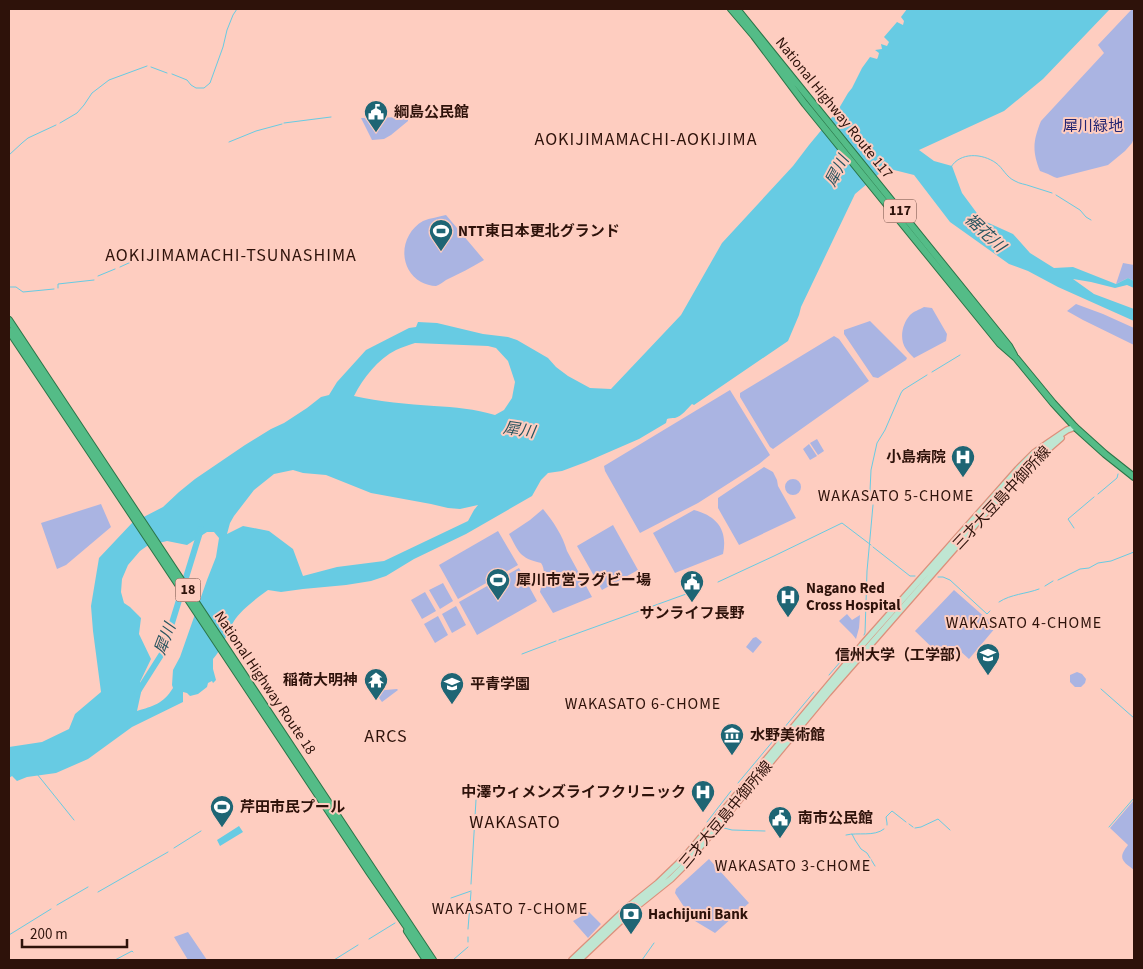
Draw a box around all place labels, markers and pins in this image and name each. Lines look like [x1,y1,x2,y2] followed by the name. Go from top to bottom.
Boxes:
[363,99,389,133] public building icon: 綱島公民館
[394,102,469,123] place label: 綱島公民館
[428,218,454,252] sports icon: NTT東日本更北グランド
[458,221,620,242] place label: NTT東日本更北グランド
[950,444,976,478] hospital icon: 小島病院
[886,447,946,468] place label: 小島病院
[485,567,511,601] sports icon: 犀川市営ラグビー場
[679,569,705,603] public building icon: サンライフ長野
[516,570,651,591] place label: 犀川市営ラグビー場
[806,578,901,616] place label: Nagano Red Cross Hospital
[775,584,801,618] hospital icon: Nagano Red Cross Hospital
[639,603,745,624] place label: サンライフ長野
[975,642,1001,676] school or university icon: 信州大学（工学部）
[835,645,970,666] place label: 信州大学（工学部）
[363,667,389,701] temple icon: 稲荷大明神
[283,670,358,691] place label: 稲荷大明神
[439,671,465,705] school or university icon: 平青学園
[470,674,530,695] place label: 平青学園
[719,722,745,756] museum icon: 水野美術館
[750,725,825,746] place label: 水野美術館
[690,779,716,813] hospital icon: 中澤ウィメンズライフクリニック
[461,782,686,803] place label: 中澤ウィメンズライフクリニック
[209,794,235,828] sports icon: 芹田市民プール
[240,797,345,818] place label: 芹田市民プール
[767,805,793,839] public building icon: 南市公民館
[798,808,873,829] place label: 南市公民館
[618,901,644,935] bank icon: Hachijuni Bank
[648,904,749,925] place label: Hachijuni Bank

